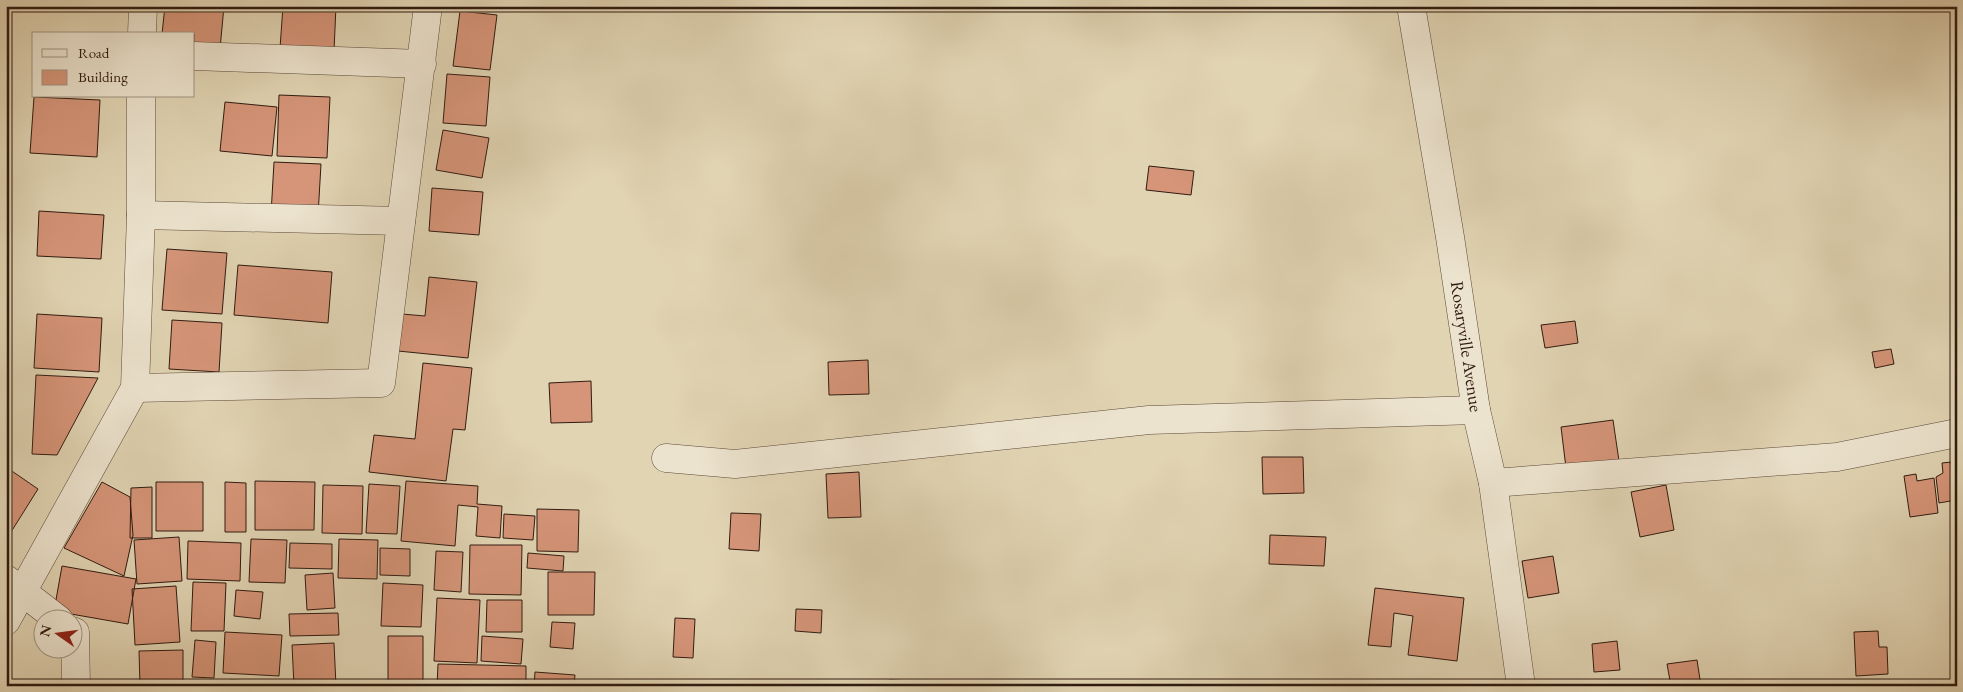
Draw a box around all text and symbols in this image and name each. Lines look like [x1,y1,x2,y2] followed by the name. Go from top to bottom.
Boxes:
[32,32,195,98] legend
[78,43,110,62] text: Road
[78,67,128,86] text: Building
[1446,279,1488,413] street label: Rosaryville Avenue
[32,610,82,660] north arrow
[35,623,56,639] text: N

